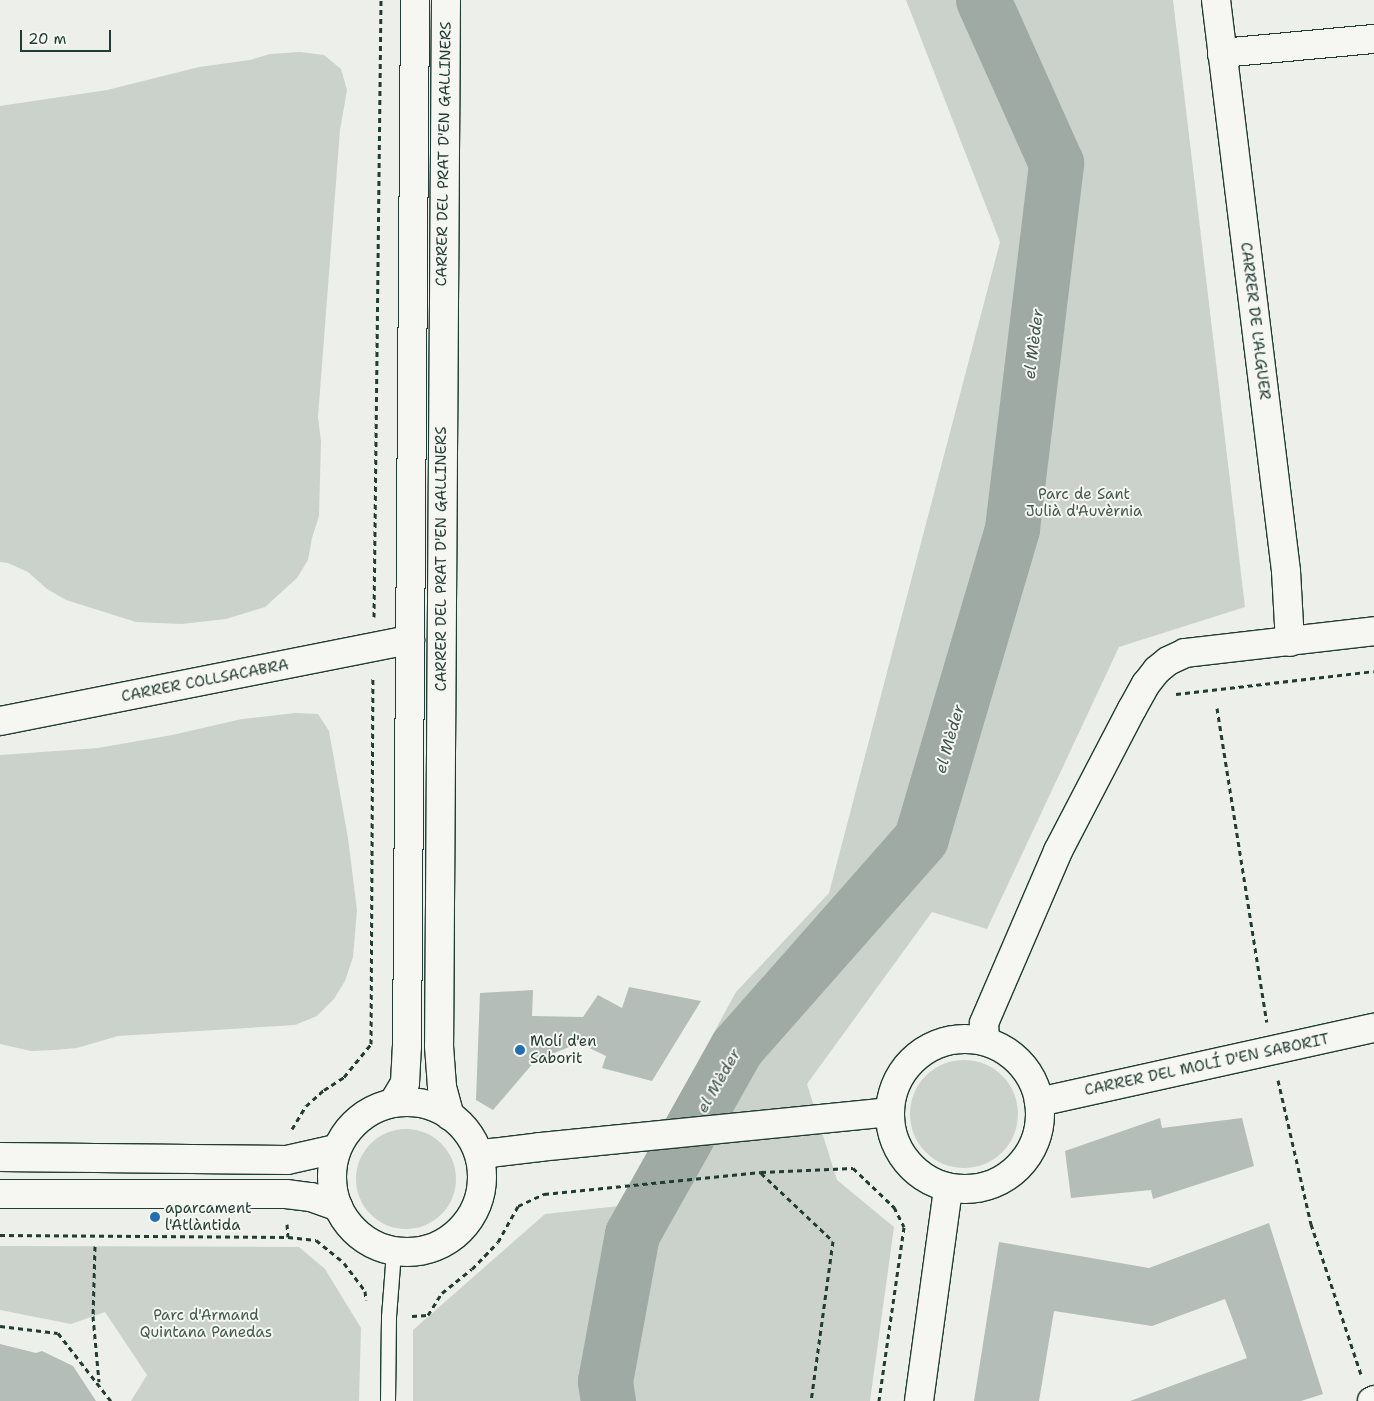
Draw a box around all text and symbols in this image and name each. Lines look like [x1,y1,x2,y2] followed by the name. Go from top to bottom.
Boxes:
[22,20,114,52] scale bar
[433,21,455,287] street label: CARRER DEL PRAT D'EN GALLINERS
[28,29,67,49] text: 20 m
[1236,241,1274,401] street label: CARRER DE L'ALGUER
[1020,308,1048,380] water label: el Mèder
[433,427,451,691] street label: CARRER DEL PRAT D'EN GALLINERS
[1026,485,1142,520] park label: Parc de Sant Julià d'Auvèrnia
[120,656,290,706] street label: CARRER COLLSACABRA
[931,702,969,776] water label: el Mèder
[1083,1030,1331,1100] street label: CARRER DEL MOLÍ D'EN SABORIT
[530,1032,596,1067] place label: Molí d'en Saborit
[514,1044,526,1056] marker: Molí d'en Saborit
[693,1046,745,1116] water label: el Mèder
[165,1199,252,1234] place label: aparcament l'Atlàntida
[149,1211,161,1223] marker: aparcament l'Atlàntida
[140,1306,272,1341] park label: Parc d'Armand Quintana Panedas

